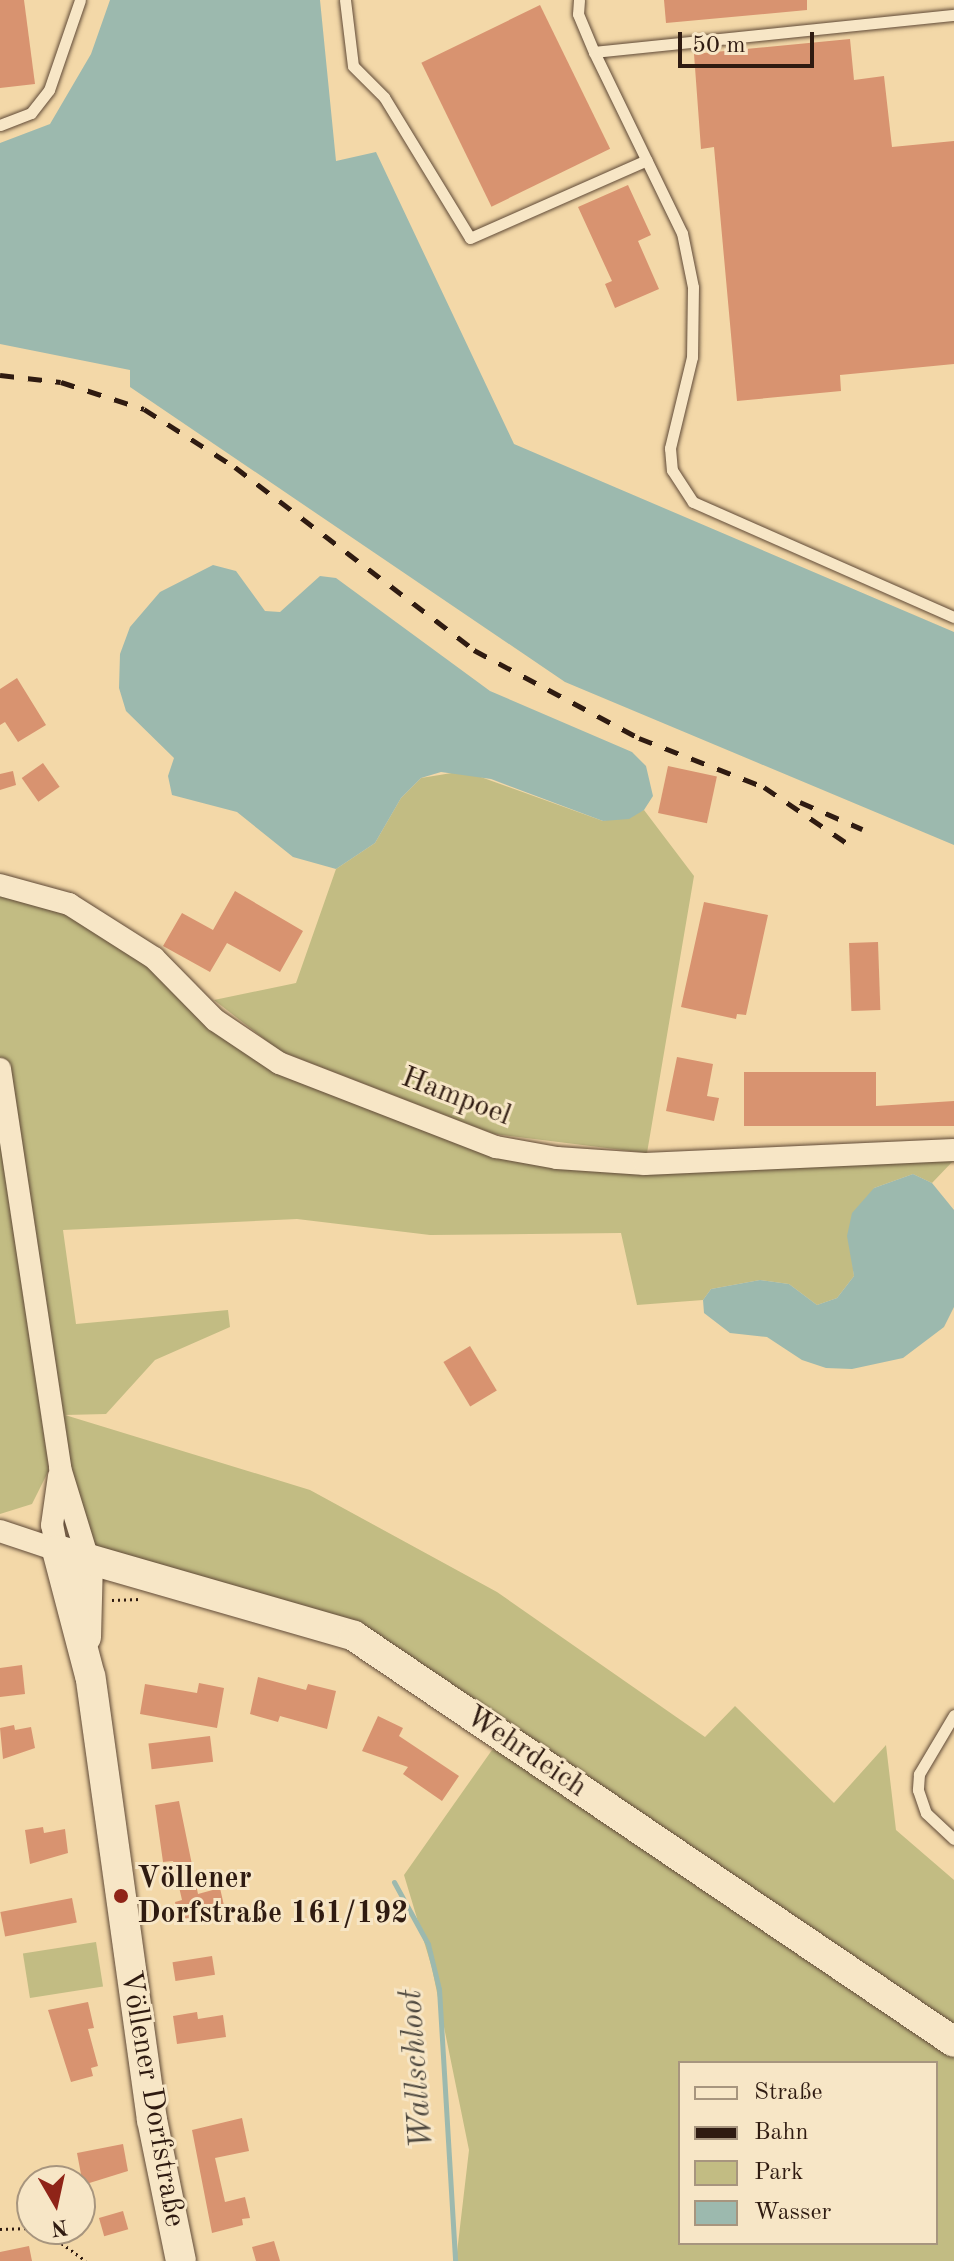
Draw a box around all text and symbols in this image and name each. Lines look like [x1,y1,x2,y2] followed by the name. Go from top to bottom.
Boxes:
[682,16,818,66] scale bar
[692,34,746,58] text: 50 m
[396,1060,516,1134] street label: Hampoel
[459,1698,593,1806] street label: Wehrdeich
[137,1861,408,1932] place label: Völlener Dorfstraße 161/192
[112,1887,130,1905] marker: Völlener Dorfstraße 161/192
[112,1968,192,2230] street label: Völlener Dorfstraße
[393,1988,443,2150] water label: Wallschloot
[678,2061,938,2245] legend
[754,2081,823,2105] text: Straße
[754,2121,808,2145] text: Bahn
[754,2161,803,2185] text: Park
[16,2165,96,2245] north arrow
[754,2201,831,2225] text: Wasser
[49,2215,69,2239] text: N

